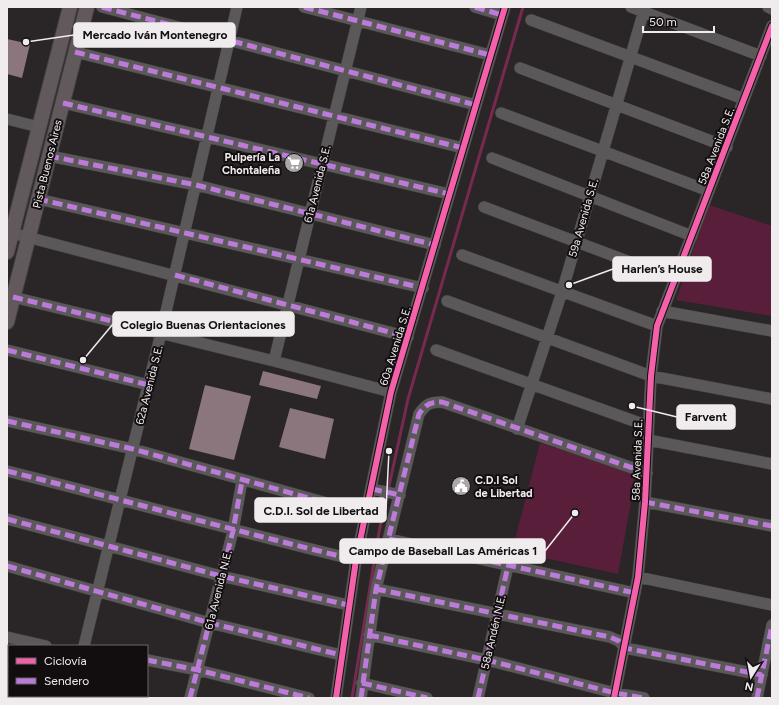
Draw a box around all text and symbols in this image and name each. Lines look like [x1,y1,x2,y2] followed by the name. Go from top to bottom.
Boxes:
[643,8,714,34] scale bar
[649,15,677,29] text: 50 m
[74,23,235,47] callout: Mercado Iván Montenegro
[83,28,228,42] text: Mercado Iván Montenegro
[696,106,737,187] street label: 58a Avenida S.E.
[30,119,65,210] street label: Pista Buenos Aires
[302,144,333,224] street label: 61a Avenida S.E.
[222,151,280,177] place label: Pulpería La Chontaleña
[283,152,305,174] supermarket icon: Pulpería La Chontaleña
[566,177,601,259] street label: 59a Avenida S.E.
[613,257,711,281] callout: Harlen’s House
[621,262,703,276] text: Harlen’s House
[377,305,414,387] street label: 60a Avenida S.E.
[113,312,294,336] callout: Colegio Buenas Orientaciones
[120,318,286,332] text: Colegio Buenas Orientaciones
[133,344,166,426] street label: 62a Avenida S.E.
[677,405,735,429] callout: Farvent
[685,410,727,424] text: Farvent
[630,419,645,501] street label: 58a Avenida S.E.
[475,474,533,500] place label: C.D.I Sol de Libertad
[450,475,472,497] public building icon: C.D.I Sol de Libertad
[255,498,386,522] callout: C.D.I. Sol de Libertad
[263,504,379,518] text: C.D.I. Sol de Libertad
[340,539,545,563] callout: Campo de Baseball Las Américas 1
[349,544,537,558] text: Campo de Baseball Las Américas 1
[202,549,235,631] street label: 61a Avenida N.E.
[479,594,508,671] street label: 58a Andén N.E.
[8,645,148,697] legend
[44,654,87,668] text: Ciclovía
[731,657,771,697] north arrow
[44,674,89,688] text: Sendero
[744,679,755,694] text: N

